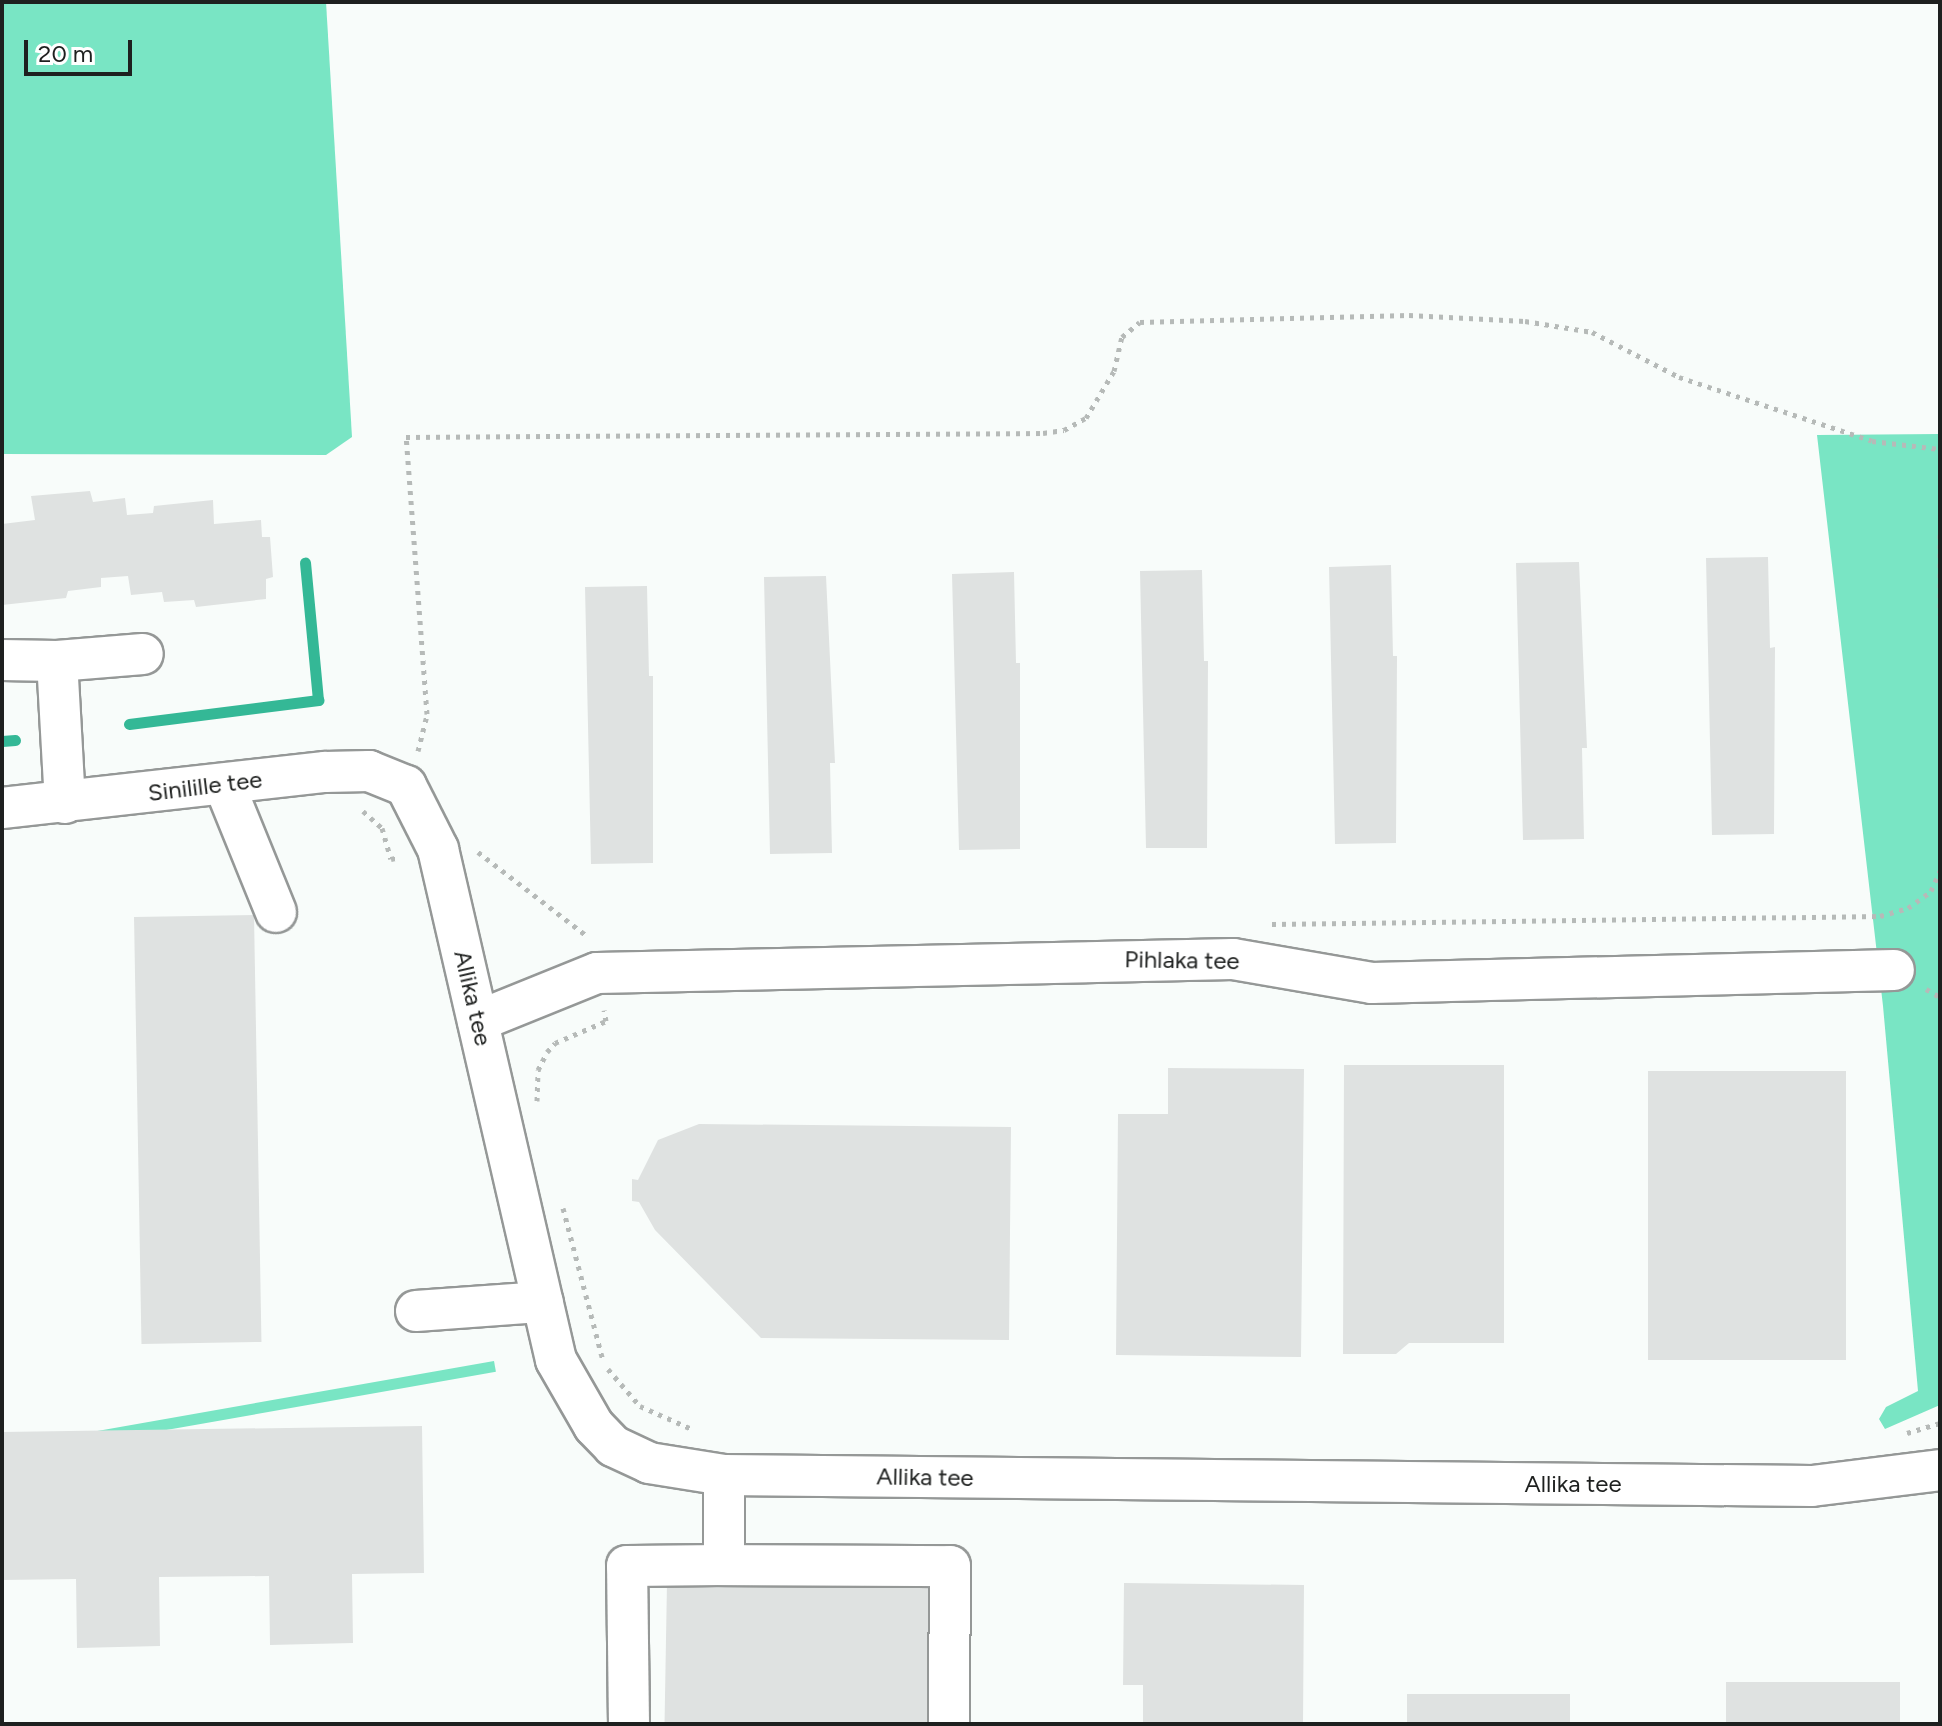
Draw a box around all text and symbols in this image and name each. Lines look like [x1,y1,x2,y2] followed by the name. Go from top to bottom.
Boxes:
[28,24,136,74] scale bar
[38,39,93,68] text: 20 m
[146,765,264,807] street label: Sinilille tee
[1124,945,1240,975] street label: Pihlaka tee
[448,947,498,1049] street label: Allika tee
[876,1462,974,1492] street label: Allika tee
[1524,1470,1622,1498] street label: Allika tee

